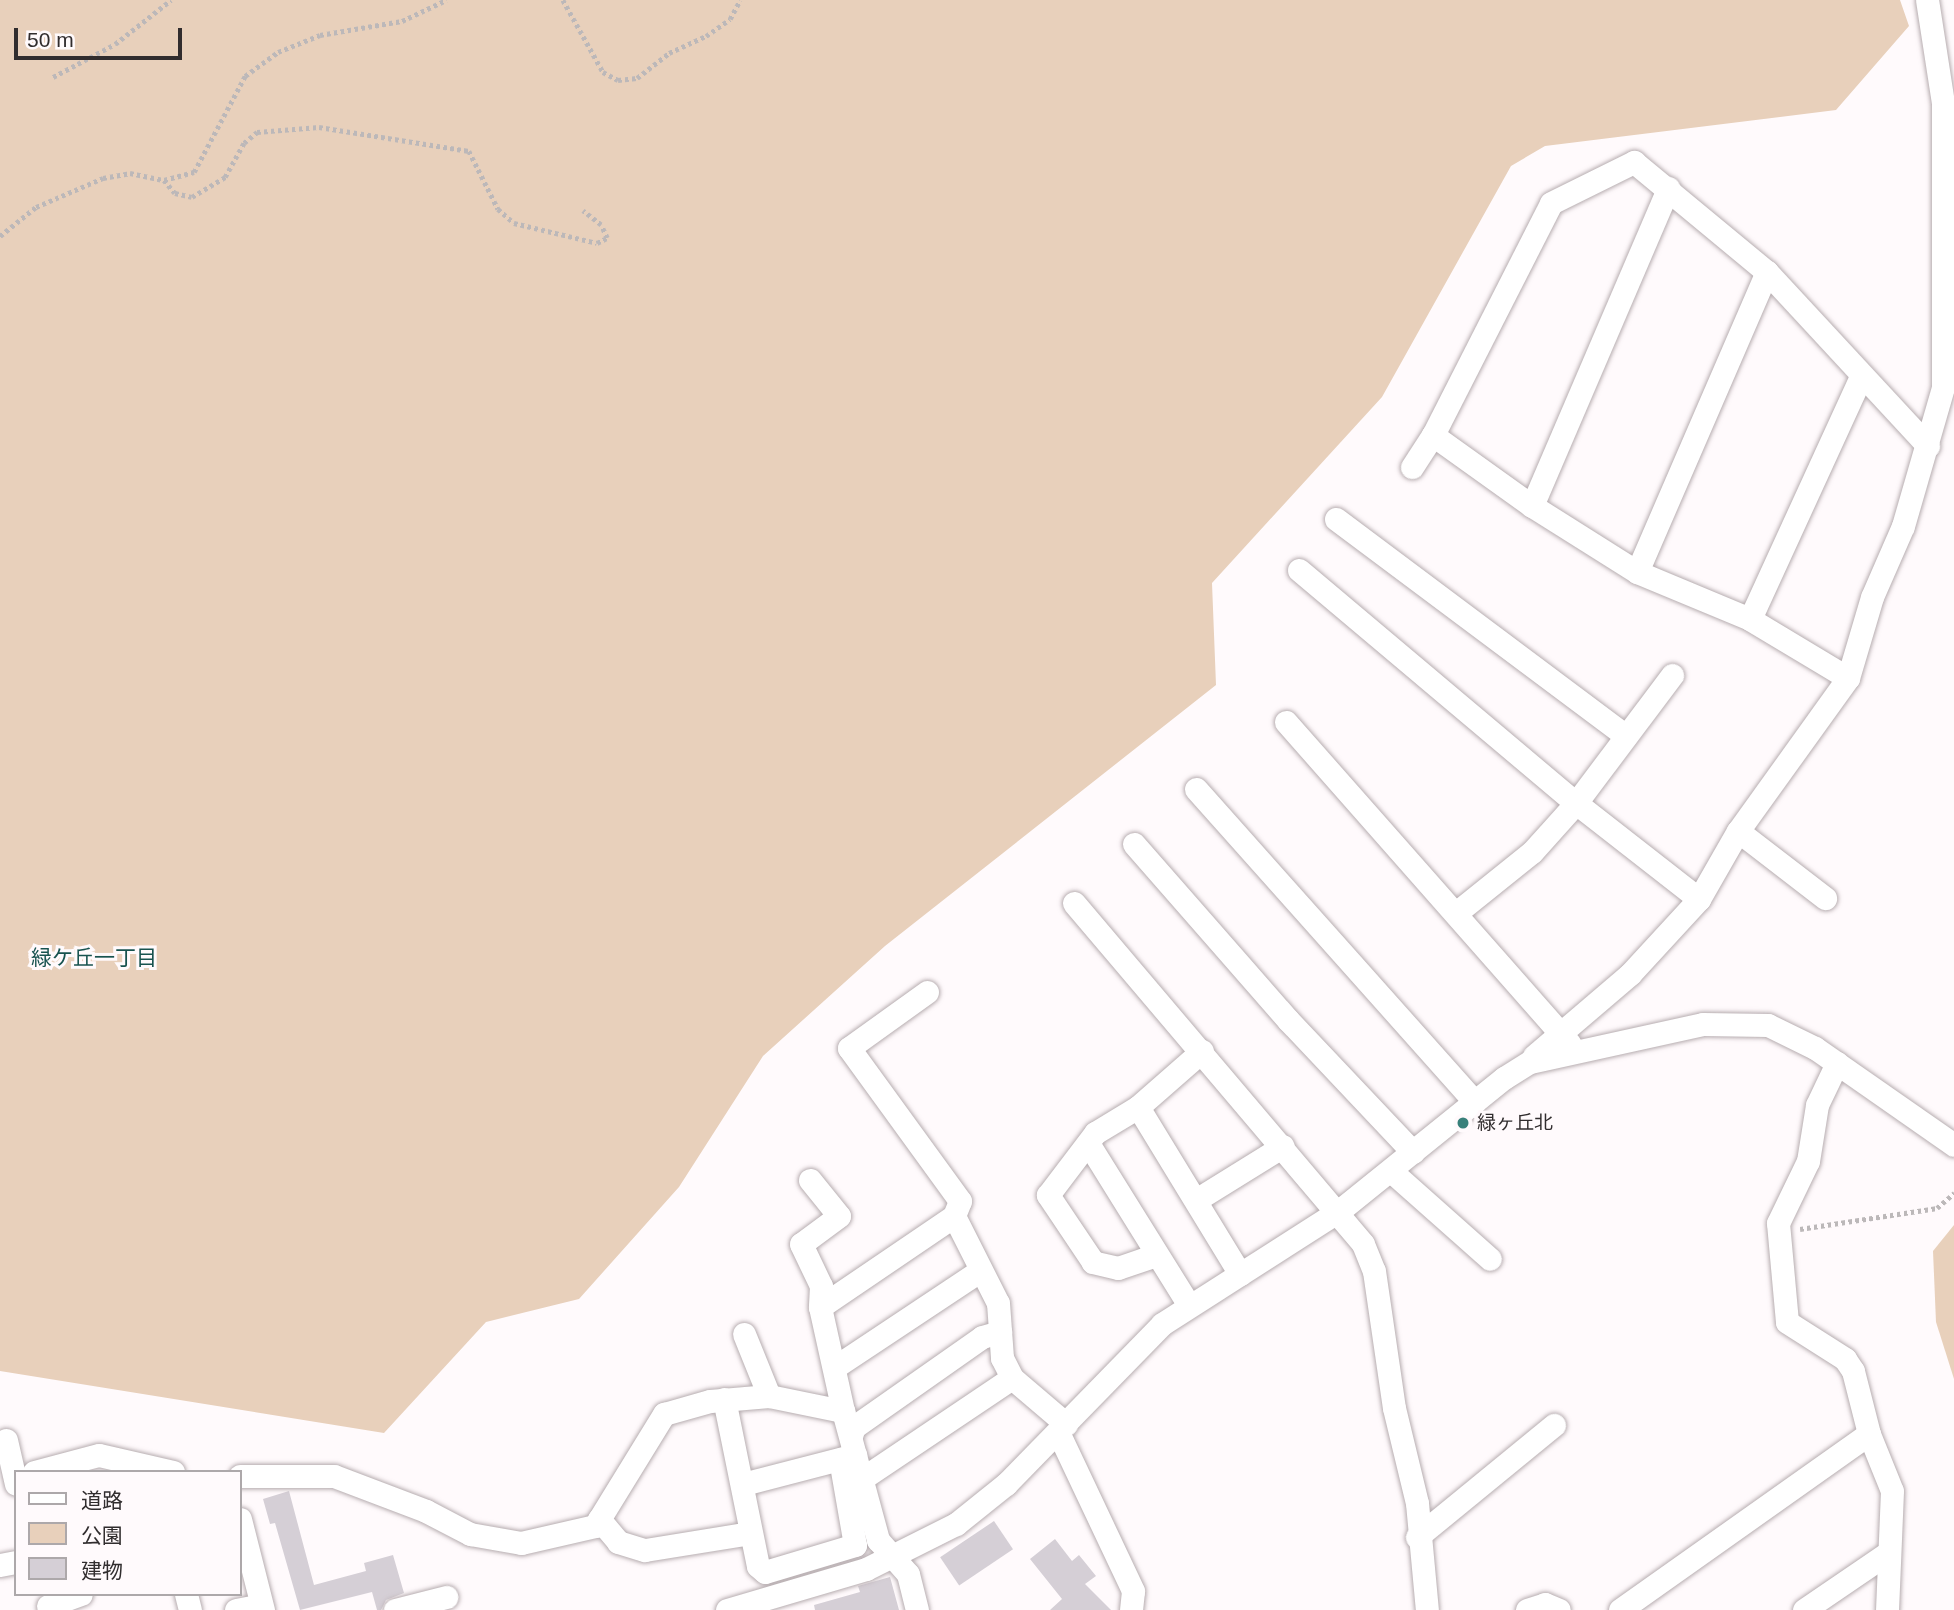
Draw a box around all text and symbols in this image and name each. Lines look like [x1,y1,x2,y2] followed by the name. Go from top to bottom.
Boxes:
[18,14,186,58] scale bar
[27,28,74,51] text: 50 m
[31,945,157,971] district label: 緑ケ丘一丁目
[1477,1112,1553,1134] place label: 緑ヶ丘北
[1455,1115,1471,1131] marker: 緑ヶ丘北
[14,1470,242,1596] legend
[81,1489,123,1512] text: 道路
[81,1524,123,1547] text: 公園
[81,1559,123,1582] text: 建物

